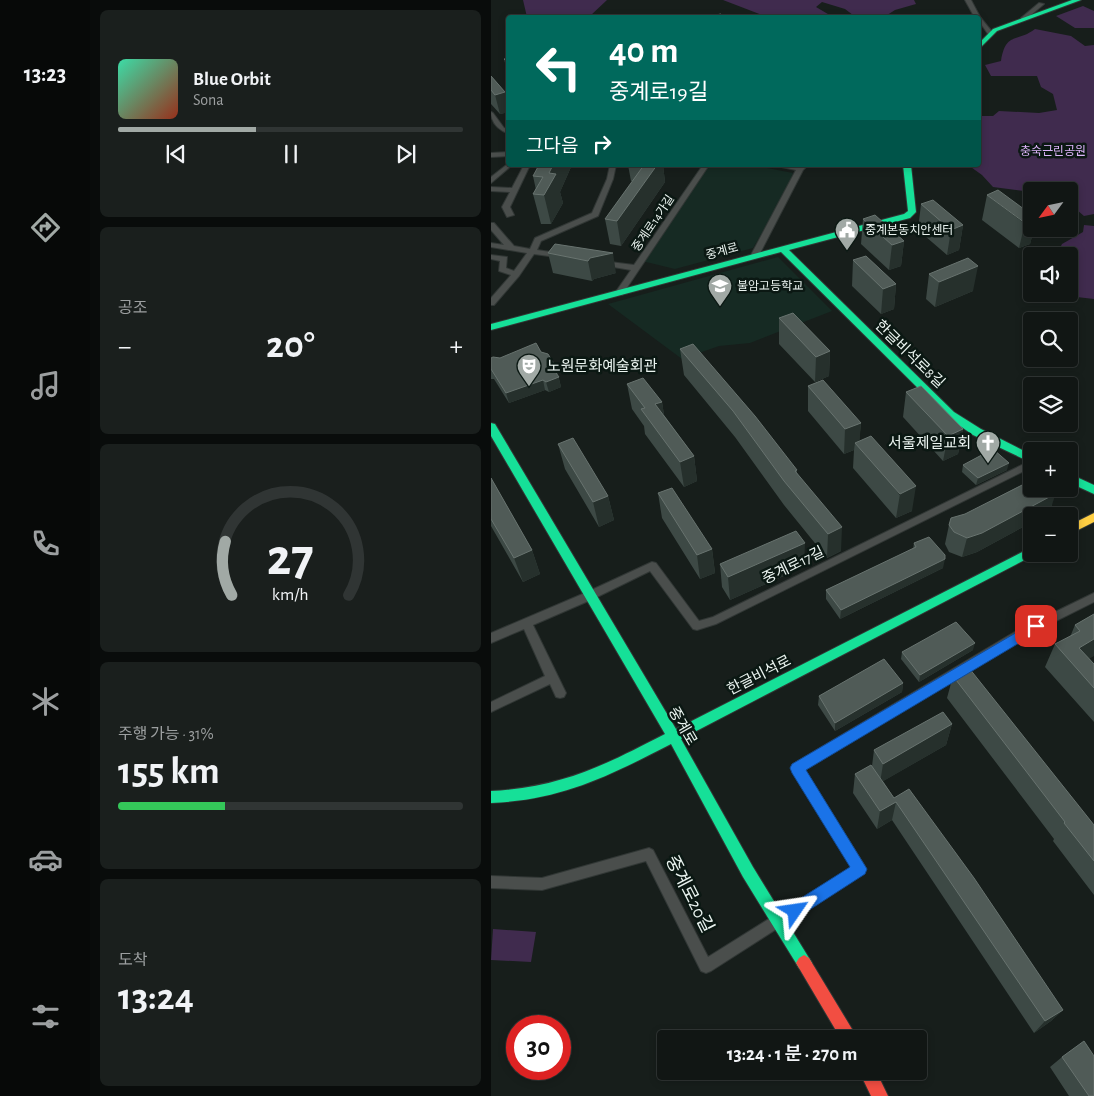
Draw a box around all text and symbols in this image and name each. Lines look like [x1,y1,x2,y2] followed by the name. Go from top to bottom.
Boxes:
[609,34,678,69] text: 40 m
[526,35,591,100] icon: left
[24,63,66,85] text: 13:23
[193,70,271,89] text: Blue Orbit
[609,81,708,103] text: 중계로19길
[193,92,224,108] text: Sona
[588,130,616,158] icon: right
[526,137,578,156] text: 그다음
[162,140,190,168] icon: previous
[277,140,305,168] icon: pause
[392,140,420,168] icon: next
[1020,145,1086,157] park label: 충숙근린공원
[1023,182,1079,238] north arrow
[1023,182,1078,562] map controls
[630,193,676,253] street label: 중계로14가길
[28,210,63,245] icon: directions
[834,217,860,251] public building icon: 중계본동치안센터
[865,224,953,236] place label: 중계본동치안센터
[704,241,740,261] street label: 중계로
[1023,247,1078,302] button: sound
[707,273,733,307] school or university icon: 불암고등학교
[737,279,803,292] place label: 불암고등학교
[118,300,147,316] text: 공조
[1023,312,1078,367] button: search
[872,317,948,391] street label: 한글비석로8길
[266,327,315,365] text: 20°
[118,333,131,361] text: −
[450,333,463,361] text: +
[516,353,542,387] theatre icon: 노원문화예술회관
[547,358,658,374] place label: 노원문화예술회관
[28,368,63,403] icon: music
[1023,377,1078,432] button: layers
[975,430,1001,464] church icon: 서울제일교회
[888,435,971,451] place label: 서울제일교회
[1023,442,1078,497] button: +
[1023,507,1078,562] button: −
[28,526,63,561] icon: phone
[267,532,314,584] text: 27
[760,543,826,587] street label: 중계로17길
[272,586,309,604] text: km/h
[1015,605,1057,647] pin
[1022,612,1050,640] icon: arrive
[725,652,793,698] street label: 한글비석로
[28,684,63,719] icon: climate
[666,704,700,748] street label: 중계로
[118,726,214,742] text: 주행 가능 · 31%
[118,753,220,791] text: 155 km
[28,842,63,877] icon: car
[662,852,718,936] street label: 중계로20길
[768,884,820,936] position arrow
[118,952,147,968] text: 도착
[118,979,194,1017] text: 13:24
[28,999,63,1034] icon: filters
[506,1015,571,1080] speed limit sign: 30
[727,1045,857,1064] text: 13:24 · 1 분 · 270 m

